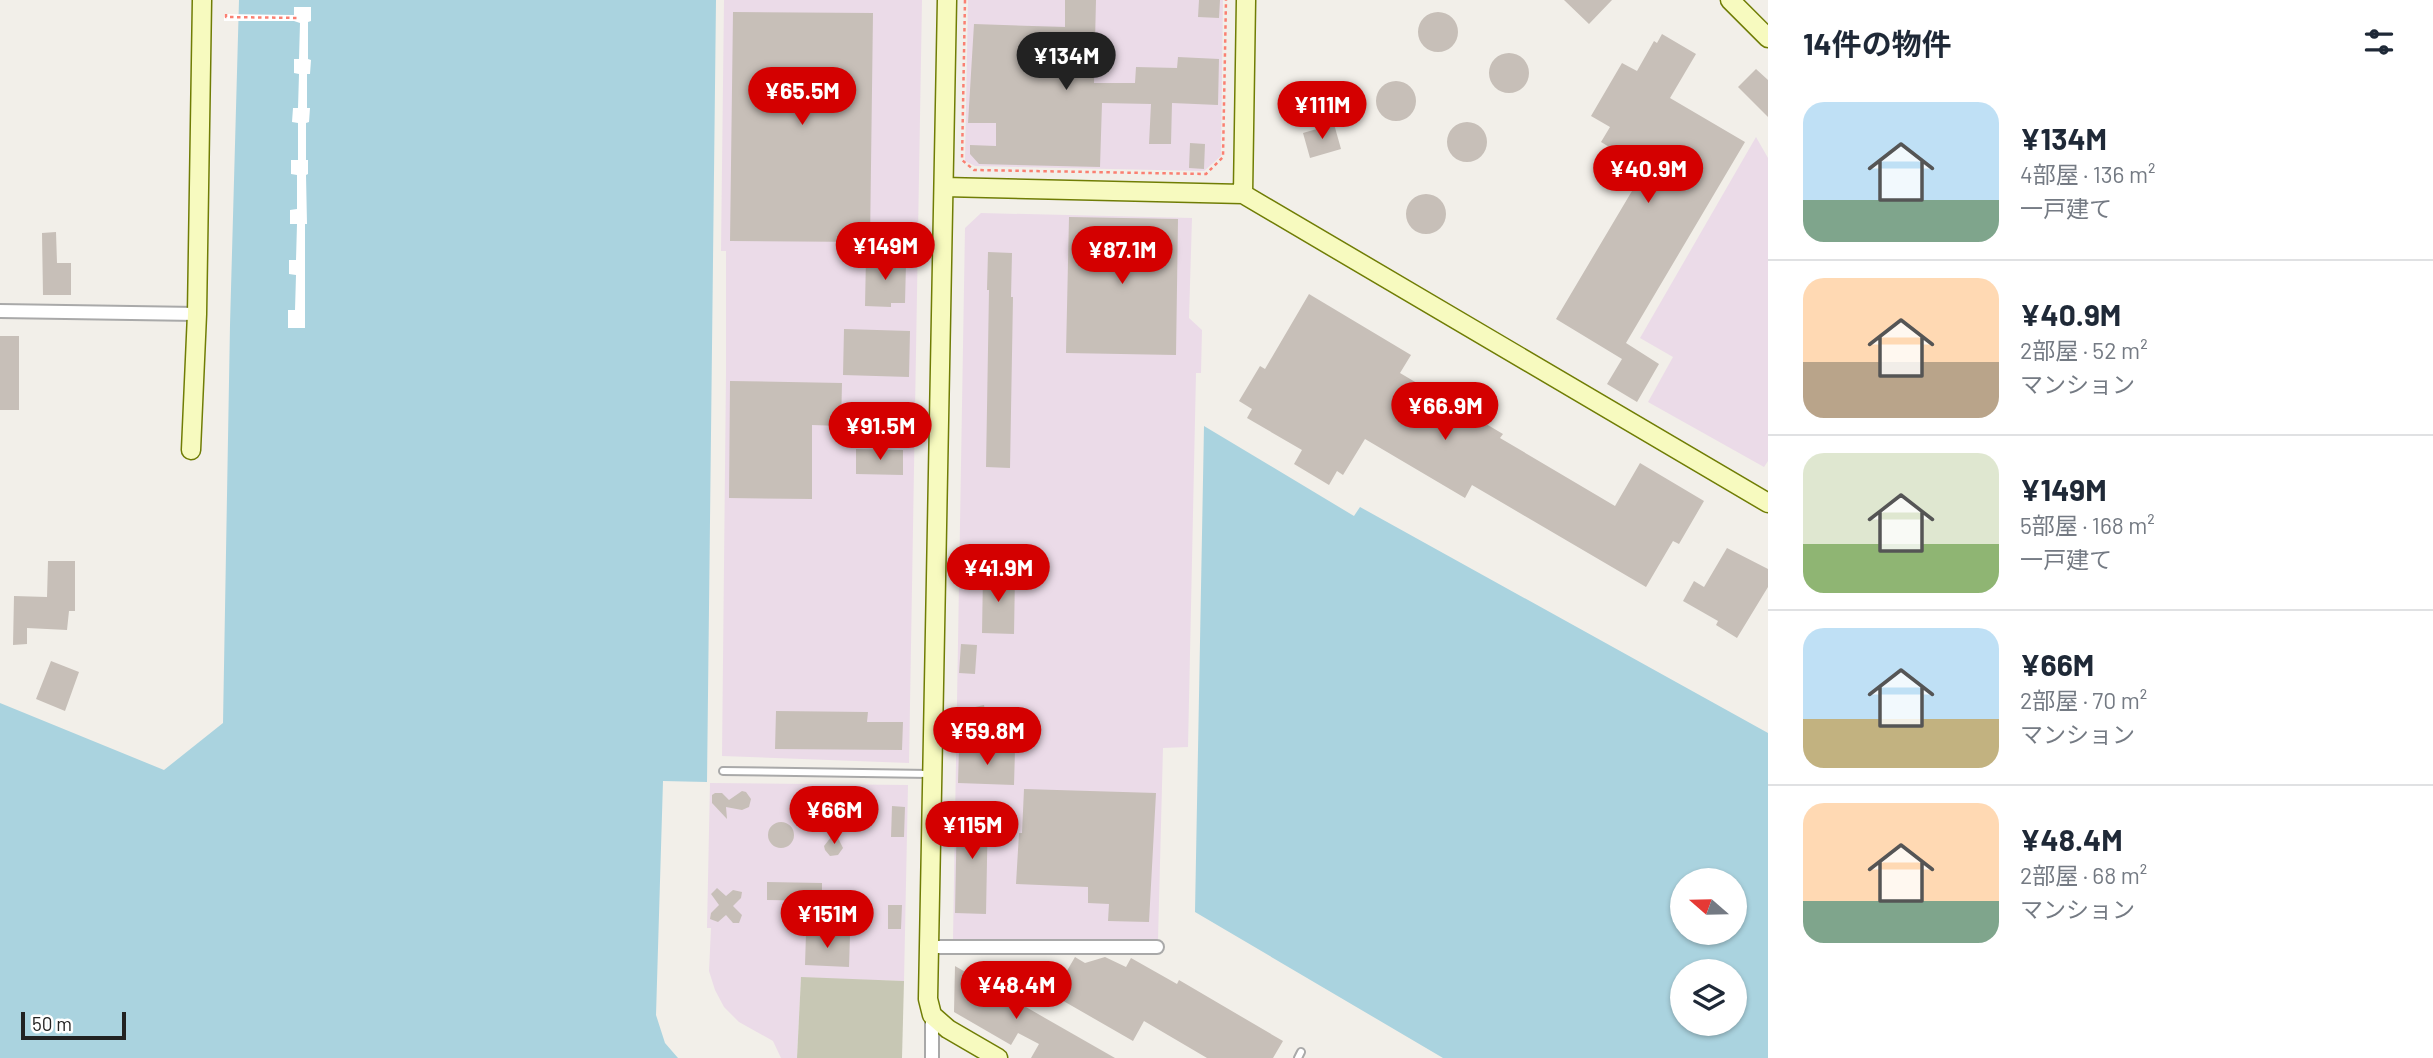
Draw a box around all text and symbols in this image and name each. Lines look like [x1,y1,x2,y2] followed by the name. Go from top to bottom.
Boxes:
[2360,23,2398,61] icon: filters
[1803,25,1952,61] text: 14件の物件
[1017,32,1115,92] pin: ¥134M
[1033,41,1099,69] text: ¥134M
[745,68,859,127] pin: ¥65.5M
[764,76,840,104] text: ¥65.5M
[1273,82,1371,141] pin: ¥111M
[1294,90,1350,118] text: ¥111M
[2020,120,2107,156] text: ¥134M
[1859,130,1943,214] icon: home
[1591,146,1705,205] pin: ¥40.9M
[1609,154,1687,182] text: ¥40.9M
[2020,160,2156,188] text: 4部屋 · 136 m²
[2020,194,2112,222] text: 一戸建て
[836,222,934,282] pin: ¥149M
[1065,226,1179,286] pin: ¥87.1M
[852,231,918,259] text: ¥149M
[1088,235,1156,263] text: ¥87.1M
[2020,296,2121,332] text: ¥40.9M
[1859,306,1943,390] icon: home
[2020,336,2148,364] text: 2部屋 · 52 m²
[2020,370,2135,398] text: マンション
[1388,382,1502,442] pin: ¥66.9M
[1407,391,1483,419] text: ¥66.9M
[823,402,937,462] pin: ¥91.5M
[845,411,915,439] text: ¥91.5M
[2020,471,2107,507] text: ¥149M
[1859,481,1943,565] icon: home
[2020,511,2155,539] text: 5部屋 · 168 m²
[941,544,1055,604] pin: ¥41.9M
[2020,545,2112,573] text: 一戸建て
[963,553,1033,581] text: ¥41.9M
[2020,646,2094,682] text: ¥66M
[1859,656,1943,740] icon: home
[2020,686,2147,714] text: 2部屋 · 70 m²
[930,708,1044,767] pin: ¥59.8M
[949,716,1025,744] text: ¥59.8M
[2020,720,2135,748] text: マンション
[793,786,875,846] pin: ¥66M
[806,795,862,823] text: ¥66M
[923,802,1021,861] pin: ¥115M
[941,810,1003,838] text: ¥115M
[2020,821,2123,857] text: ¥48.4M
[1859,831,1943,915] icon: home
[2020,861,2147,889] text: 2部屋 · 68 m²
[1670,868,1746,945] north arrow
[1670,868,1747,1036] map controls
[778,890,876,950] pin: ¥151M
[2020,895,2135,923] text: マンション
[797,899,857,927] text: ¥151M
[1670,959,1747,1036] button: layers
[959,962,1073,1021] pin: ¥48.4M
[977,970,1055,998] text: ¥48.4M
[21,1009,126,1041] scale bar
[32,1012,72,1035] text: 50 m

